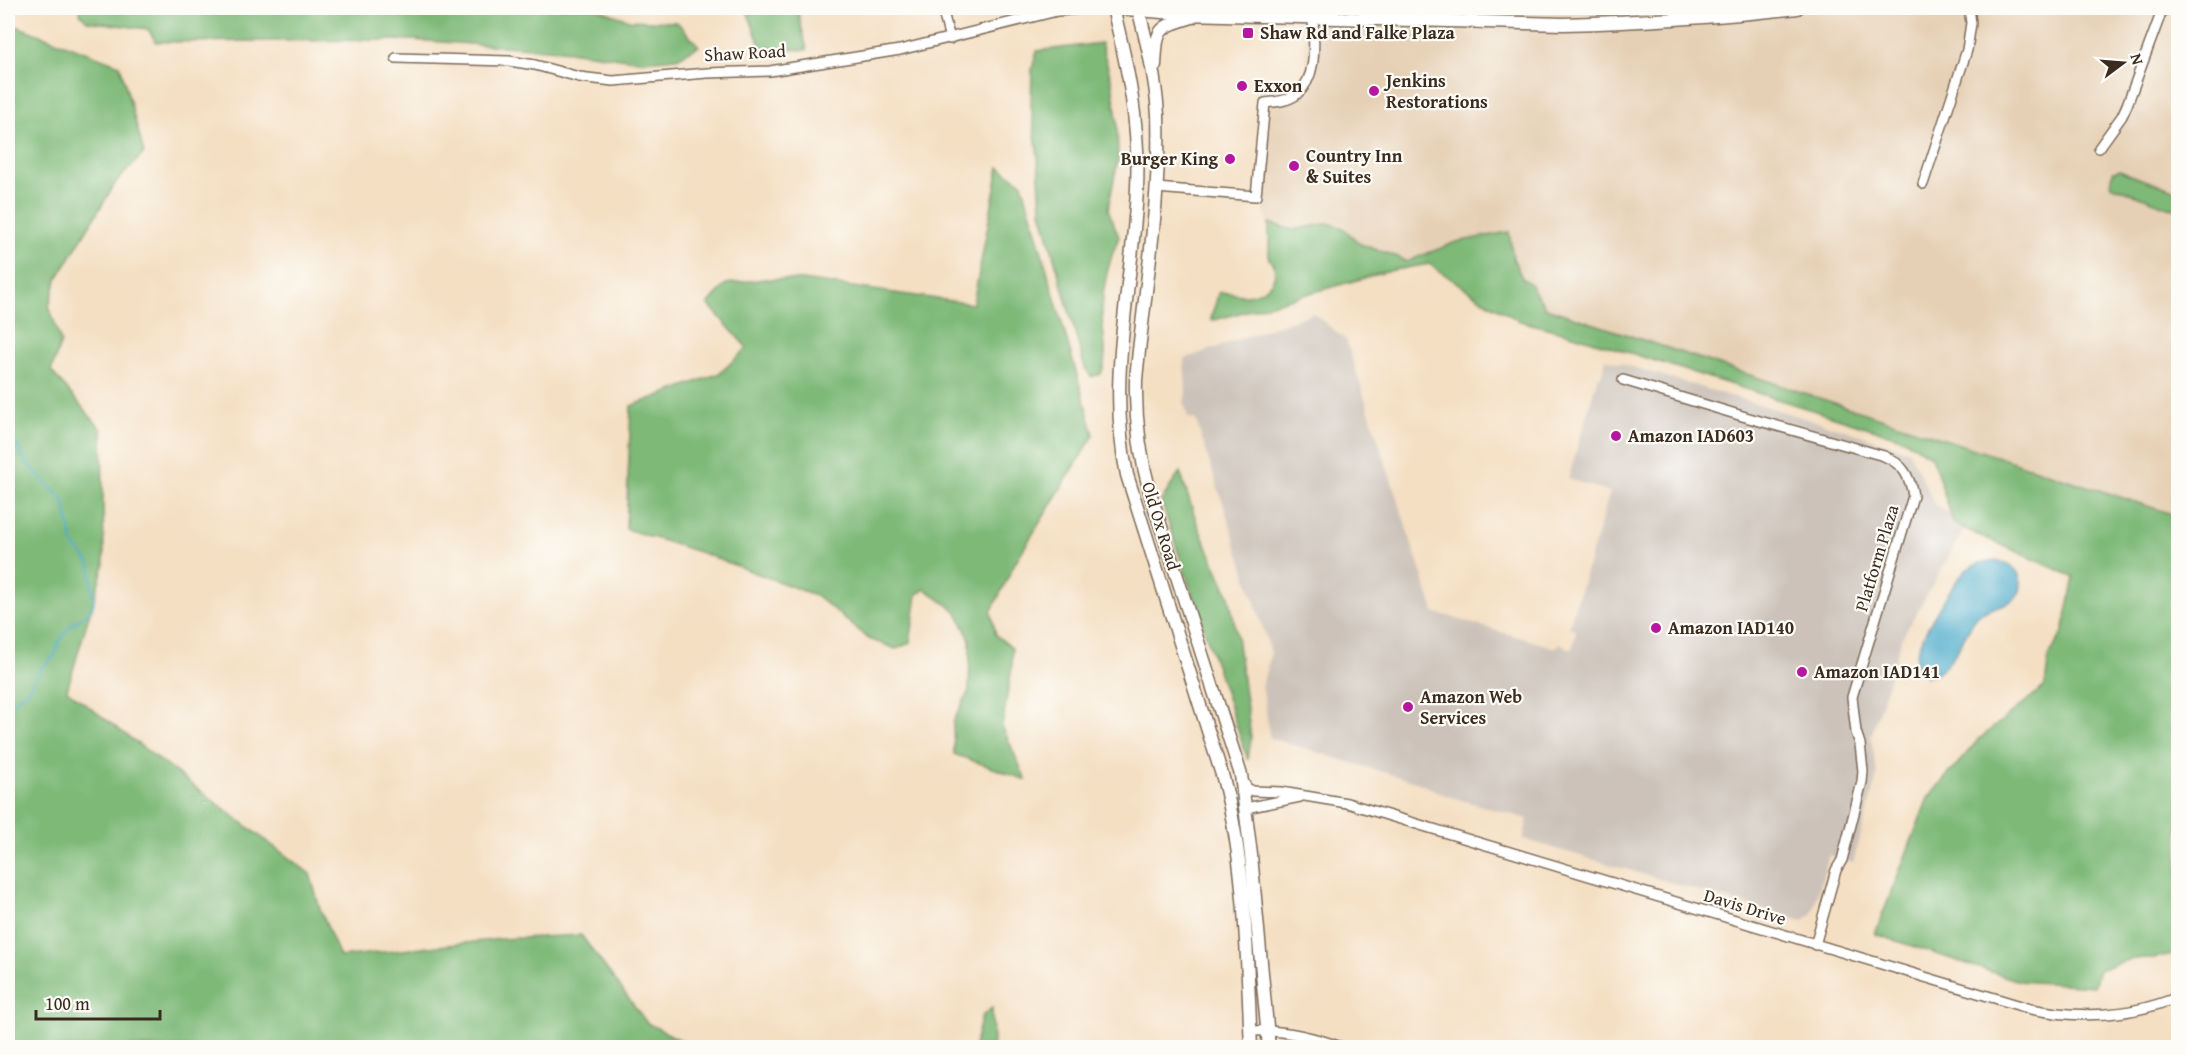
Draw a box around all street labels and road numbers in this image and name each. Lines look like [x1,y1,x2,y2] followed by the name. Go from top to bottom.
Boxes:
[704,37,787,68] street label: Shaw Road
[1135,478,1188,574] street label: Old Ox Road
[1847,501,1906,615] street label: Platform Plaza
[1701,881,1790,932] street label: Davis Drive

